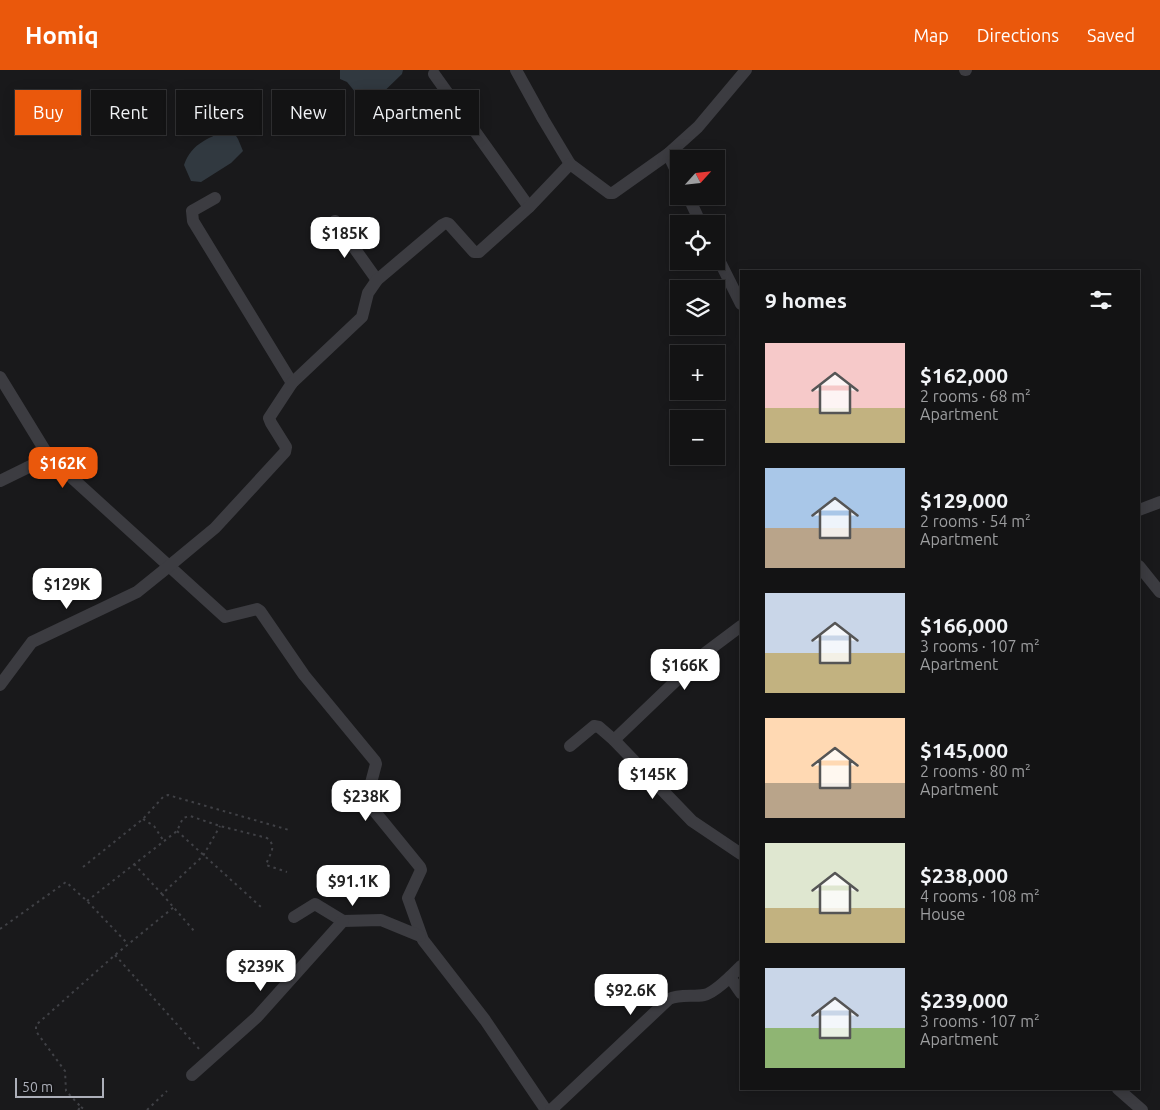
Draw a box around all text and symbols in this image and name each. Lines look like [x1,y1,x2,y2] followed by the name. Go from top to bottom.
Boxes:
[25,22,99,49] text: Homiq
[913,25,949,45] text: Map
[977,25,1059,45] text: Directions
[1087,25,1135,45] text: Saved
[15,90,81,135] chip: Buy
[91,90,166,135] chip: Rent
[176,90,262,135] chip: Filters
[272,90,345,135] chip: New
[355,90,479,135] chip: Apartment
[670,150,725,205] north arrow
[670,150,725,465] map controls
[670,215,725,270] button: locate
[310,216,380,259] pin: $185K
[322,224,368,242] text: $185K
[670,280,725,335] button: layers
[1087,286,1115,314] icon: filters
[765,288,847,312] text: 9 homes
[670,345,725,400] button: +
[805,363,865,423] icon: home
[920,363,1008,387] text: $162,000
[920,387,1031,405] text: 2 rooms · 68 m²
[920,405,998,423] text: Apartment
[670,410,725,465] button: −
[28,446,98,489] pin: $162K
[40,454,86,472] text: $162K
[805,488,865,548] icon: home
[920,488,1008,512] text: $129,000
[920,512,1031,530] text: 2 rooms · 54 m²
[920,530,998,548] text: Apartment
[32,568,102,610] pin: $129K
[44,575,90,593] text: $129K
[805,613,865,673] icon: home
[920,613,1008,637] text: $166,000
[920,637,1040,655] text: 3 rooms · 107 m²
[650,648,720,691] pin: $166K
[920,655,998,673] text: Apartment
[662,656,708,674] text: $166K
[805,738,865,798] icon: home
[920,738,1008,762] text: $145,000
[618,758,688,800] pin: $145K
[920,762,1031,780] text: 2 rooms · 80 m²
[630,765,676,783] text: $145K
[331,780,401,822] pin: $238K
[920,780,998,798] text: Apartment
[343,787,389,805] text: $238K
[805,863,865,923] icon: home
[920,863,1008,887] text: $238,000
[312,864,394,907] pin: $91.1K
[328,872,378,890] text: $91.1K
[920,887,1040,905] text: 4 rooms · 108 m²
[920,905,965,923] text: House
[226,950,296,992] pin: $239K
[238,957,284,975] text: $239K
[590,974,672,1016] pin: $92.6K
[606,981,656,999] text: $92.6K
[805,988,865,1048] icon: home
[920,988,1008,1012] text: $239,000
[920,1012,1040,1030] text: 3 rooms · 107 m²
[920,1030,998,1048] text: Apartment
[15,1075,104,1098] scale bar
[22,1079,53,1095] text: 50 m

